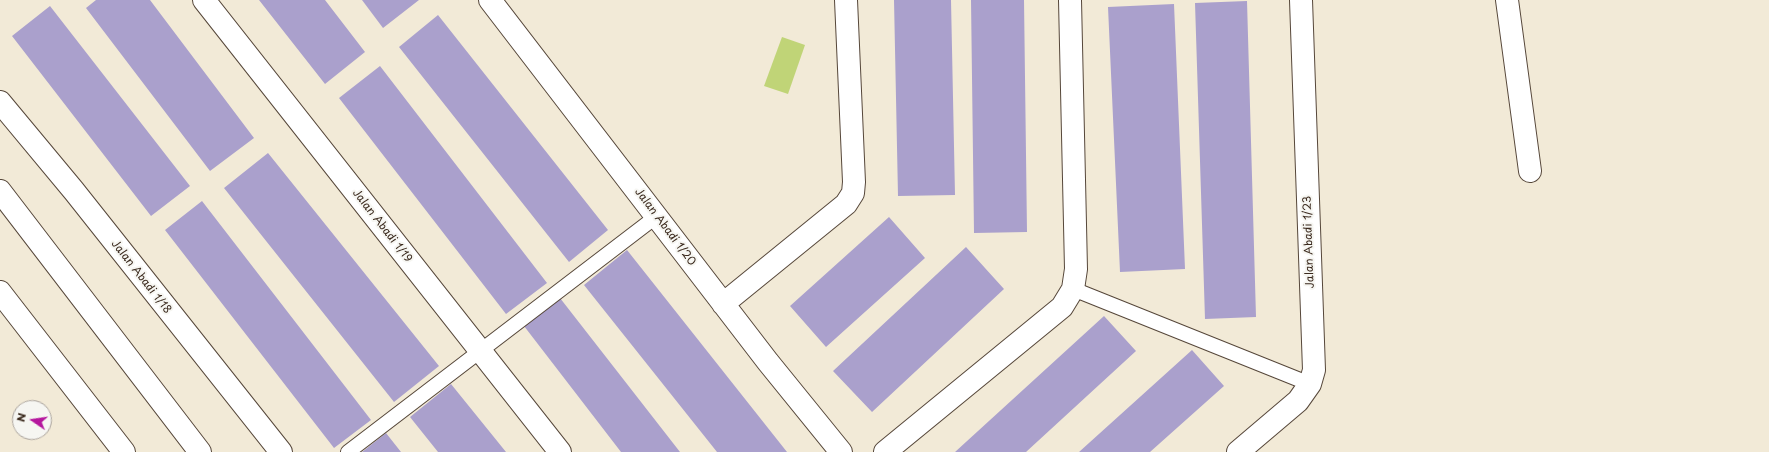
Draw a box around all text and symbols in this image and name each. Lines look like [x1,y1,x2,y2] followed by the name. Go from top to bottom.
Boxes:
[632,186,698,268] street label: Jalan Abadi 1/20
[349,187,415,265] street label: Jalan Abadi 1/19
[1301,196,1317,288] street label: Jalan Abadi 1/23
[108,238,174,316] street label: Jalan Abadi 1/18
[12,400,52,440] north arrow
[12,411,30,424] text: N

